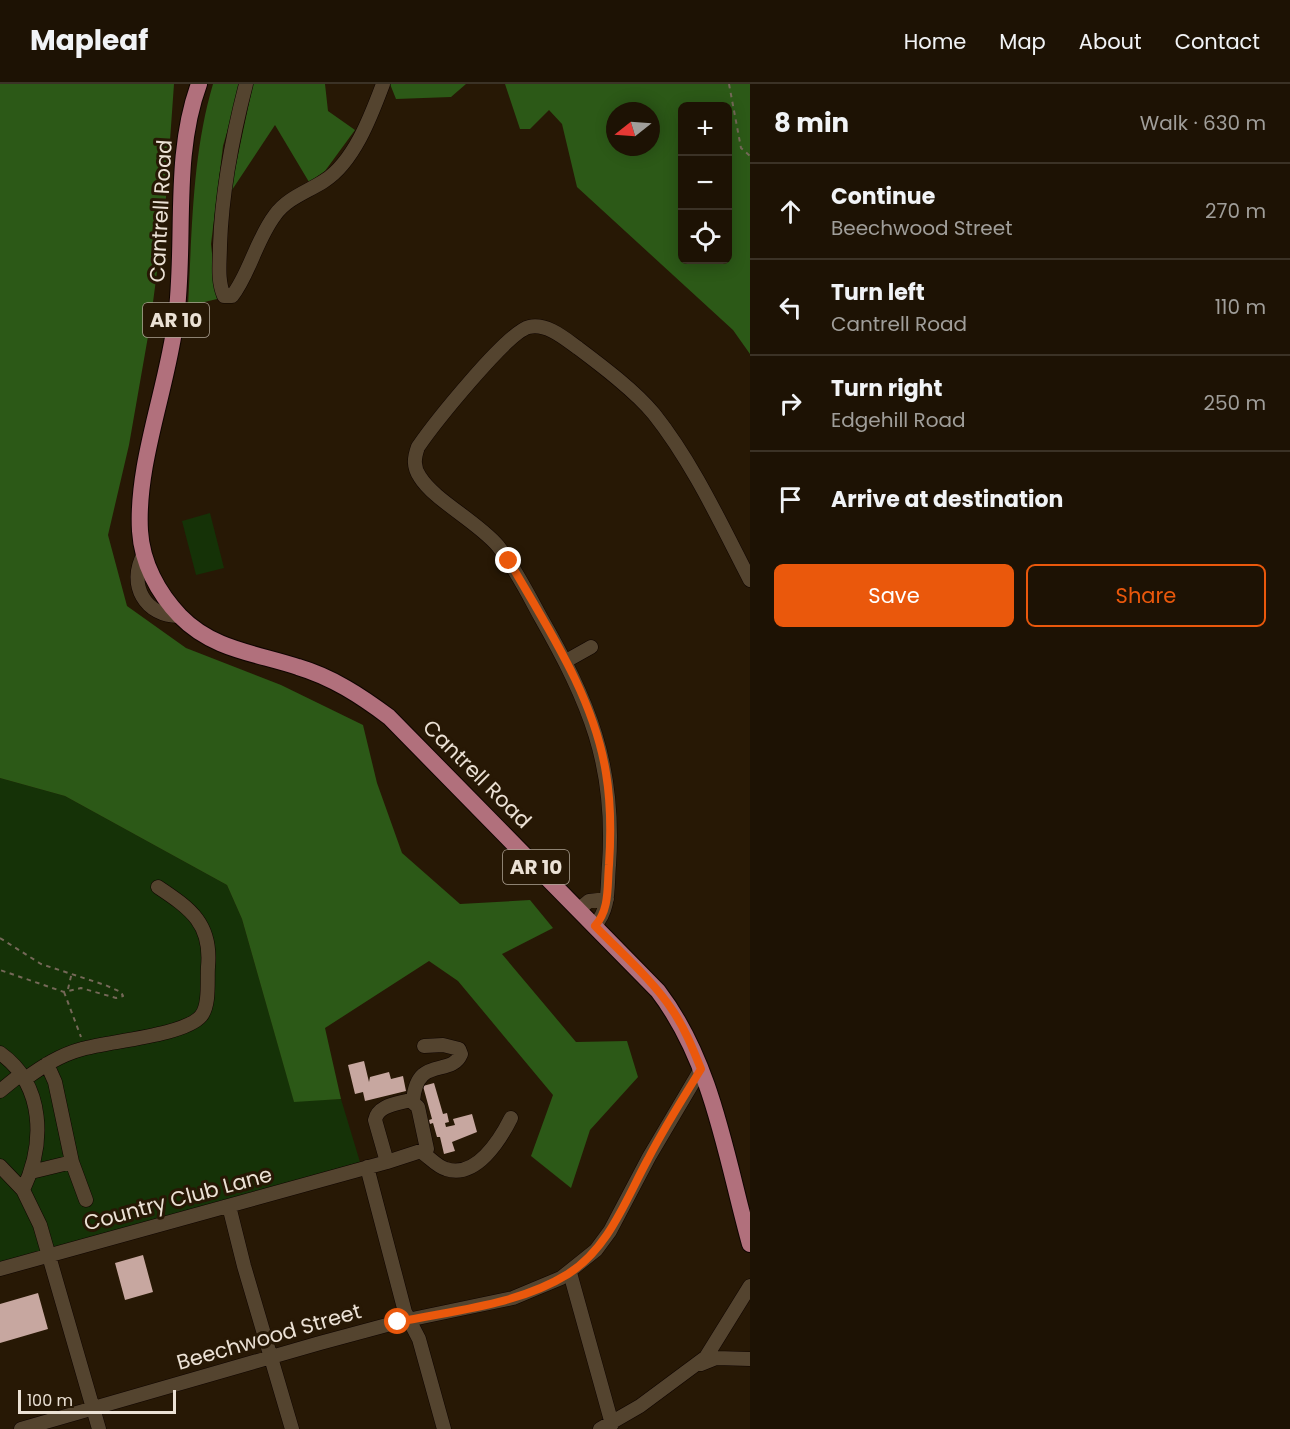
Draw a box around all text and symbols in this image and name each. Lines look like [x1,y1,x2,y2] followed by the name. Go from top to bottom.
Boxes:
[30,21,148,60] text: Mapleaf
[904,27,966,56] text: Home
[999,27,1046,56] text: Map
[1079,27,1142,56] text: About
[1175,27,1260,56] text: Contact
[606,102,660,156] north arrow
[678,102,732,264] map controls
[678,102,732,156] button: +
[774,105,849,141] text: 8 min
[1140,109,1266,137] text: Walk · 630 m
[142,139,179,283] street label: Cantrell Road
[678,156,732,210] button: −
[831,181,935,212] text: Continue
[774,195,807,228] icon: ahead
[1205,197,1266,225] text: 270 m
[678,210,732,264] button: locate
[831,214,1012,242] text: Beechwood Street
[831,277,925,308] text: Turn left
[774,291,807,324] icon: left
[1215,293,1266,321] text: 110 m
[143,303,209,337] road number: AR 10
[831,310,967,338] text: Cantrell Road
[831,373,942,404] text: Turn right
[774,387,807,420] icon: right
[1203,389,1266,417] text: 250 m
[831,406,966,434] text: Edgehill Road
[774,483,807,516] icon: arrive
[831,484,1063,515] text: Arrive at destination
[495,547,521,573] route end
[774,564,1014,627] button: Save
[1026,564,1266,627] button: Share
[417,713,538,834] street label: Cantrell Road
[503,850,569,884] road number: AR 10
[81,1159,275,1238] street label: Country Club Lane
[173,1296,364,1377] street label: Beechwood Street
[384,1308,410,1334] route start
[18,1387,176,1414] scale bar
[27,1389,73,1412] text: 100 m

